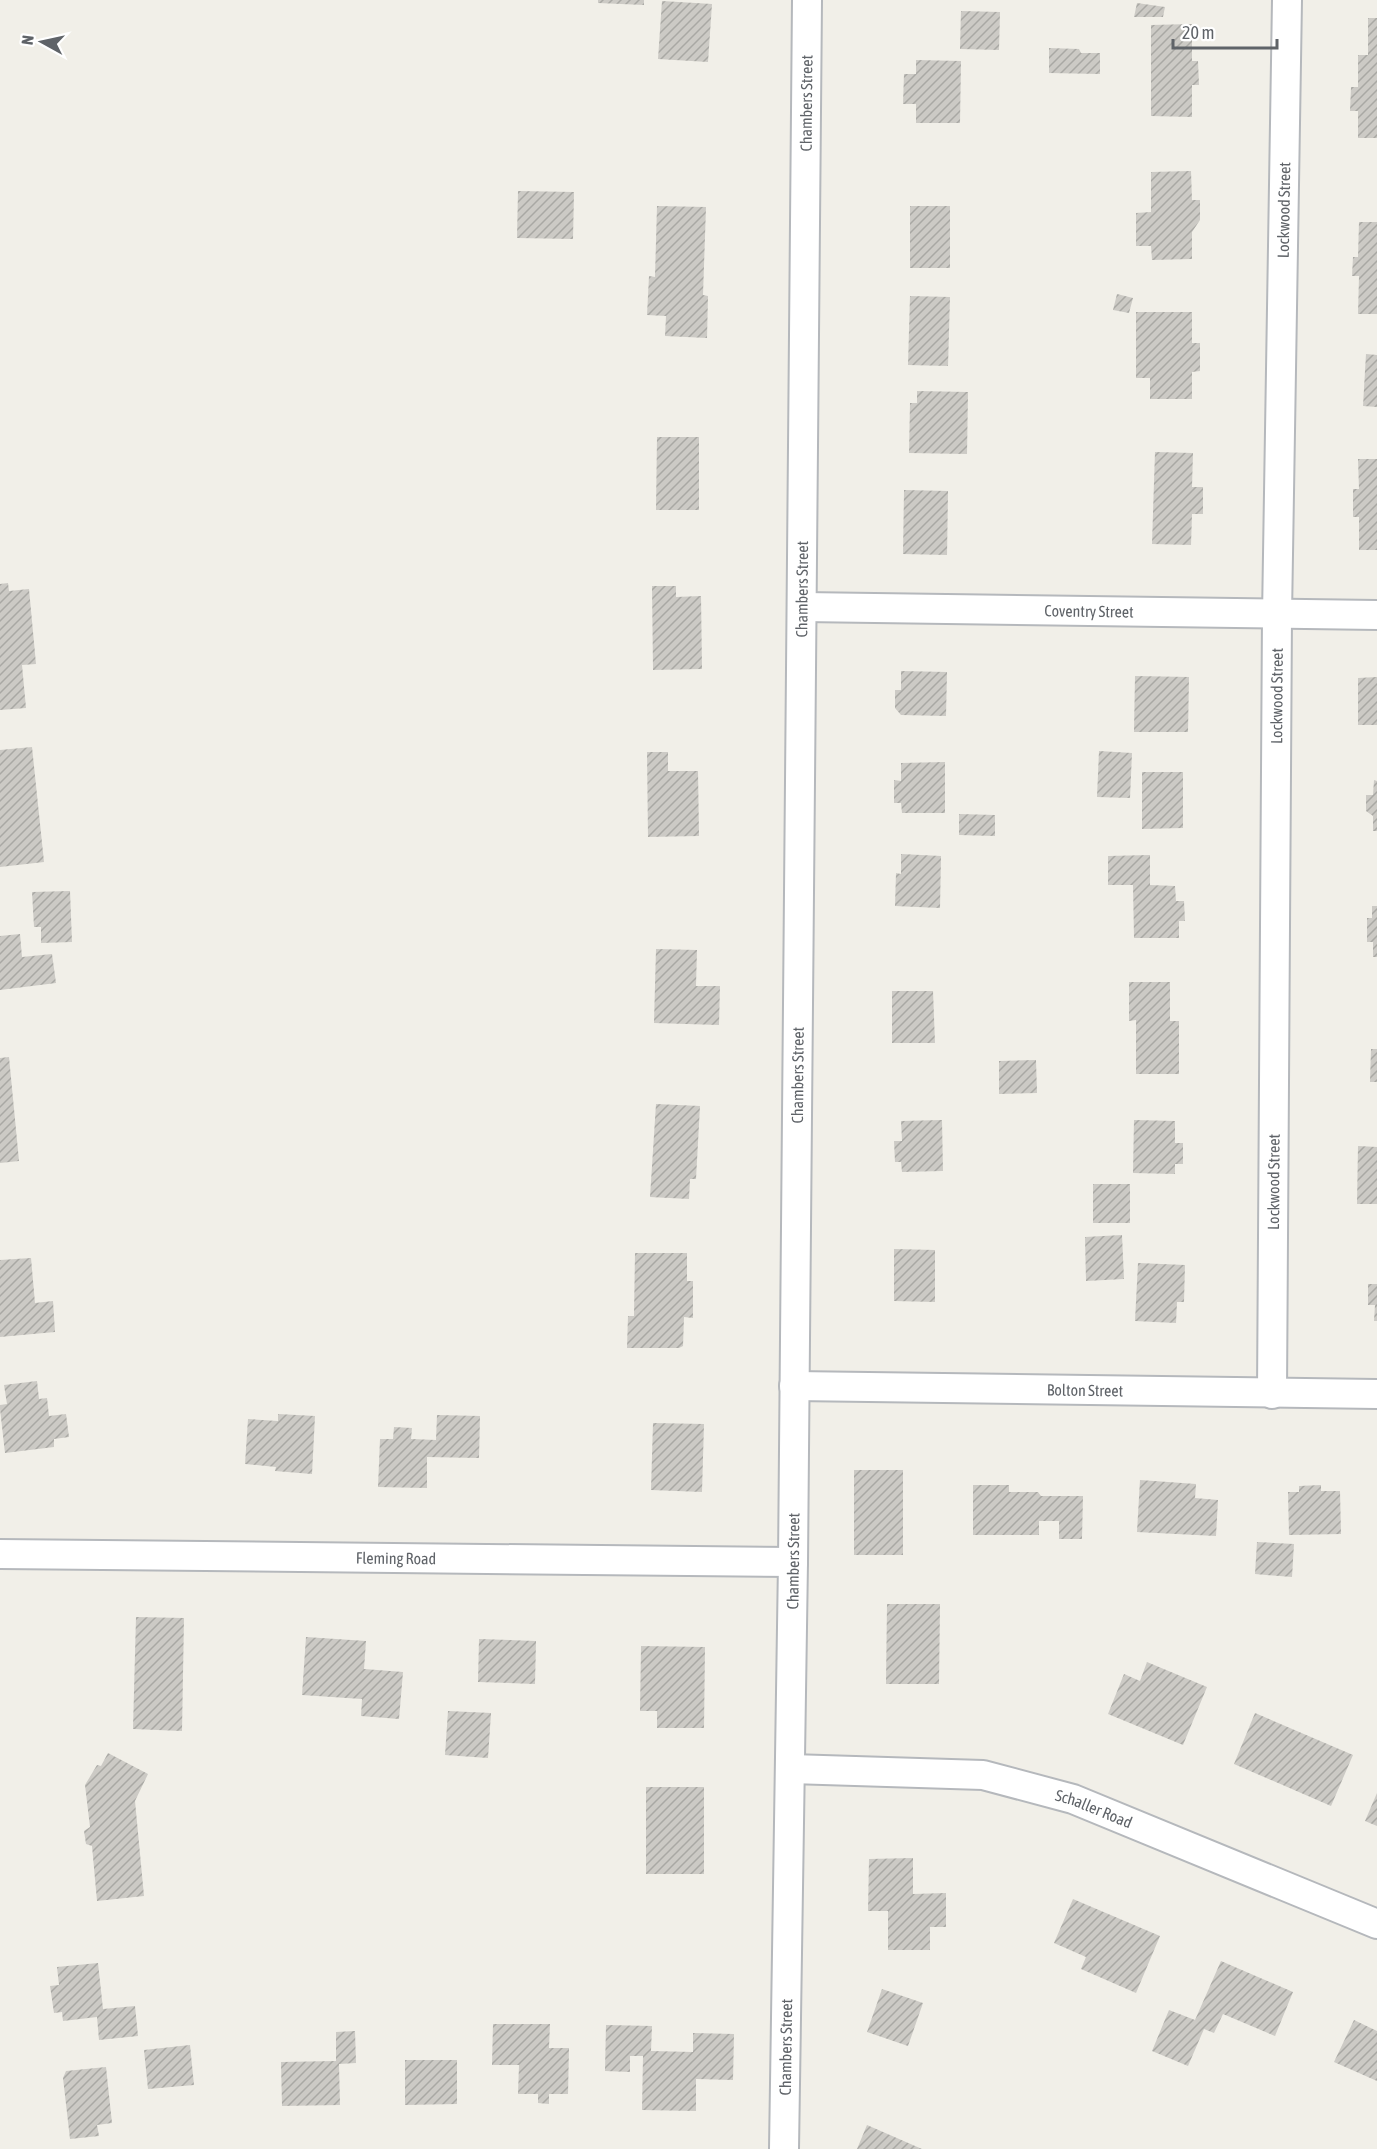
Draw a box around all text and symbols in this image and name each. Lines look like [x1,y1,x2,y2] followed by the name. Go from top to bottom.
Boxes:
[12,12,72,72] north arrow
[1173,12,1276,50] scale bar
[1182,22,1214,43] text: 20 m
[18,34,37,46] text: N
[797,54,816,151] street label: Chambers Street
[1274,161,1293,258] street label: Lockwood Street
[792,540,811,637] street label: Chambers Street
[1044,601,1134,621] street label: Coventry Street
[1267,648,1286,744] street label: Lockwood Street
[788,1026,807,1123] street label: Chambers Street
[1264,1134,1283,1230] street label: Lockwood Street
[1047,1380,1124,1400] street label: Bolton Street
[783,1512,802,1609] street label: Chambers Street
[356,1549,436,1568] street label: Fleming Road
[1054,1786,1135,1831] street label: Schaller Road
[776,1998,795,2095] street label: Chambers Street

